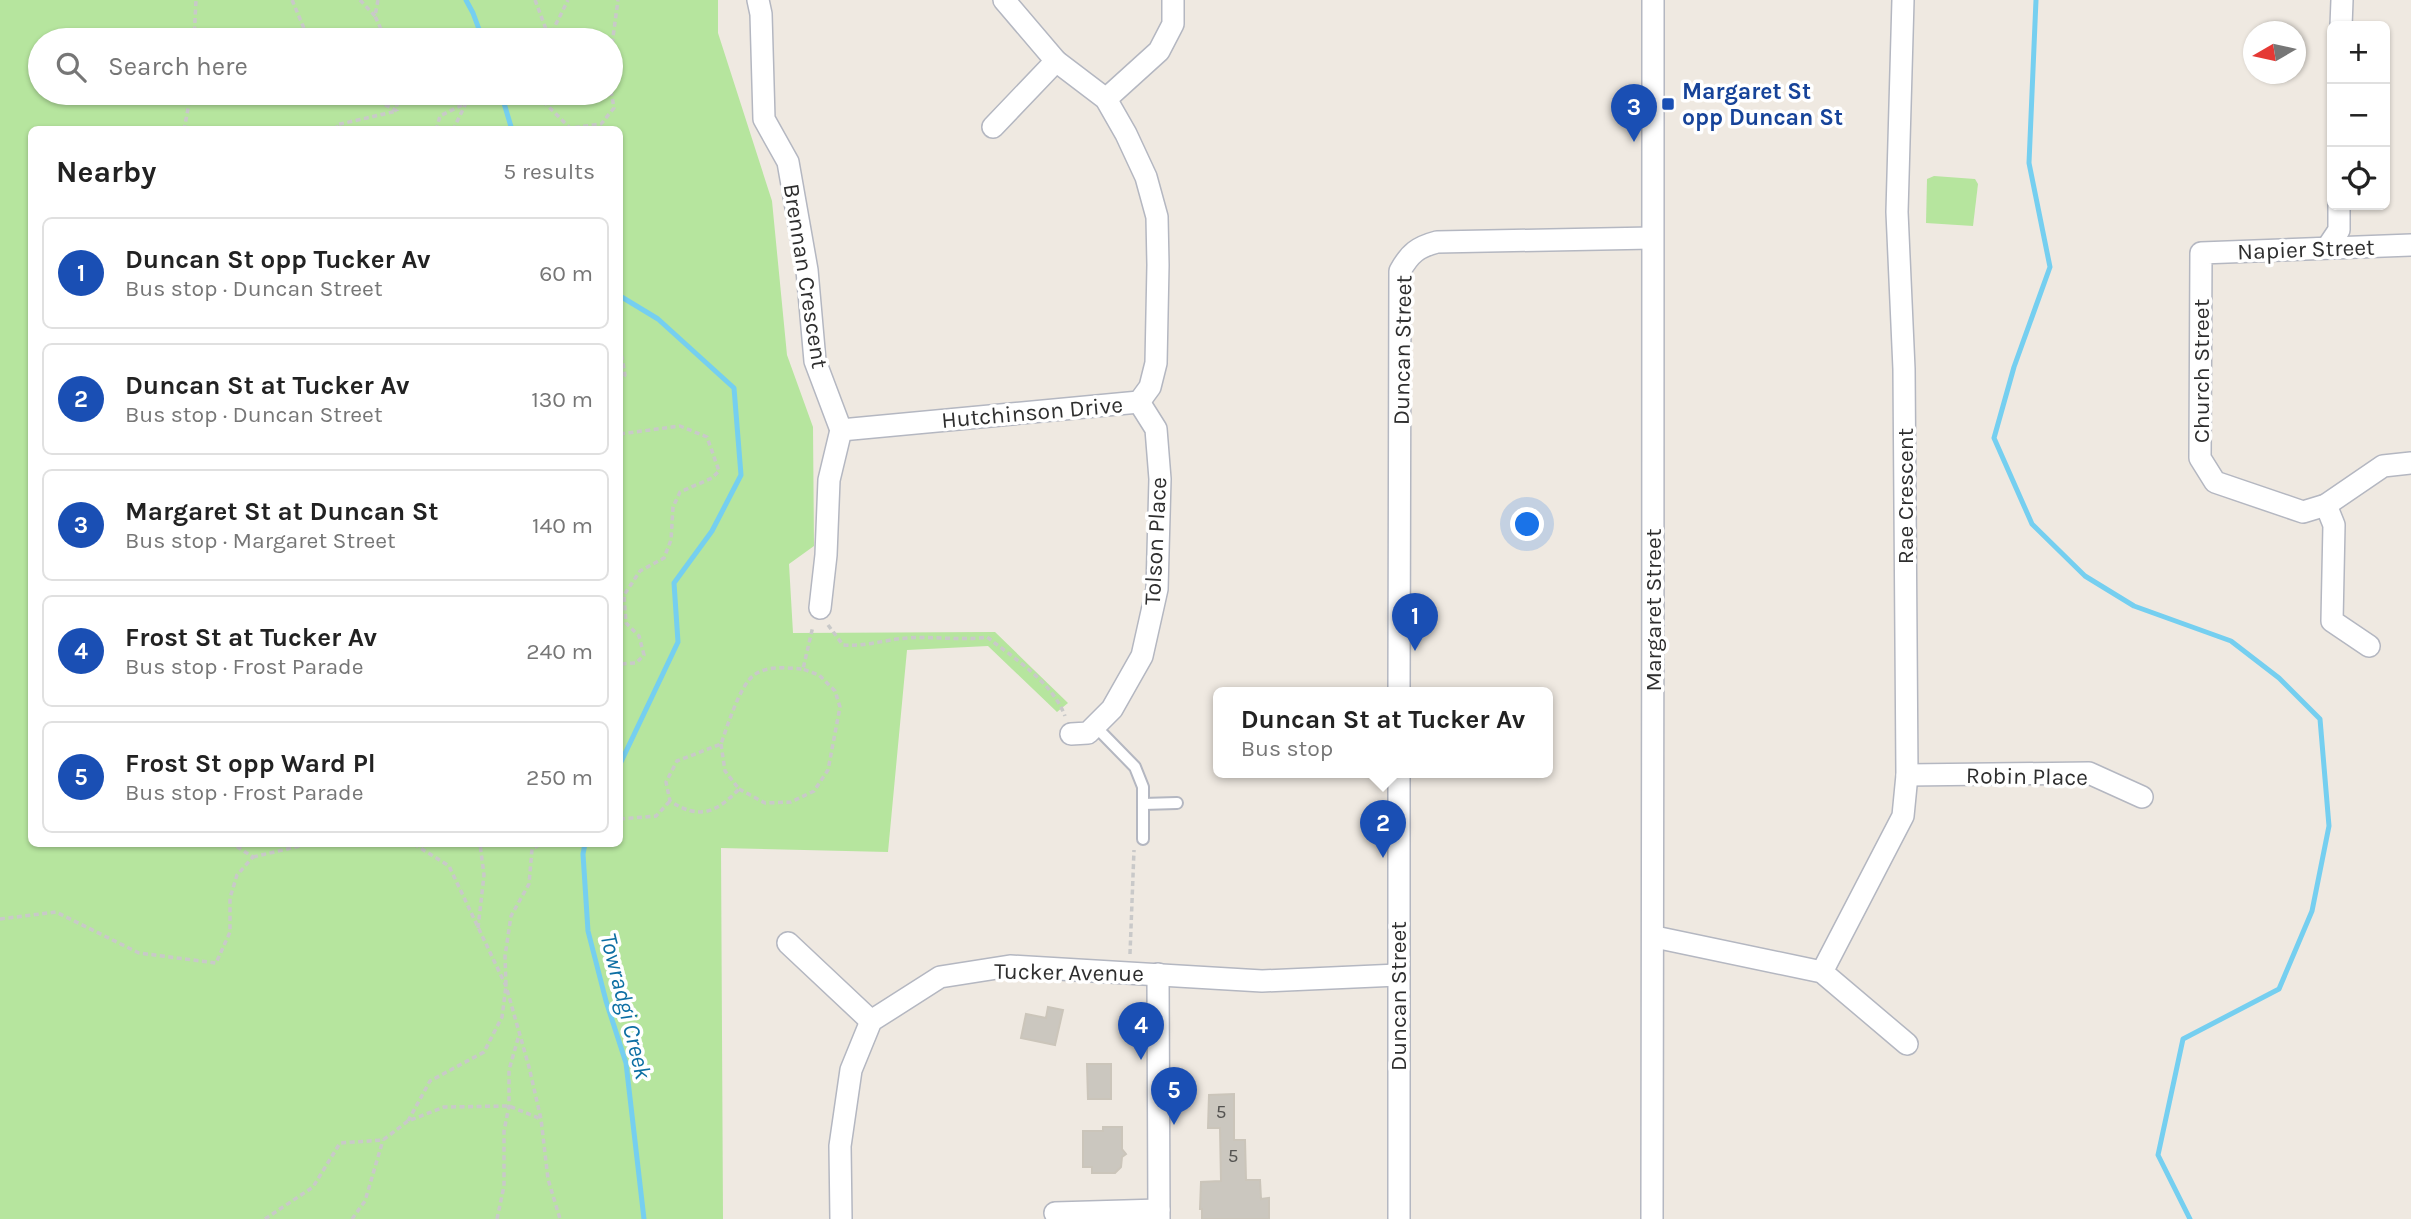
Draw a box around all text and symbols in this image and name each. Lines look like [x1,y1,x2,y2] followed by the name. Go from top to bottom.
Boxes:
[2243,21,2306,84] north arrow
[2327,21,2390,210] map controls
[2327,21,2390,84] button: +
[28,28,623,105] search box
[52,48,90,86] icon: search
[108,51,248,82] text: Search here
[1682,78,1843,131] place label: Margaret St opp Duncan St
[1611,84,1657,142] pin: 3
[2327,84,2390,147] button: −
[1660,96,1676,112] marker: Margaret St opp Duncan St
[2327,147,2390,210] button: locate
[56,154,156,190] text: Nearby
[503,158,595,185] text: 5 results
[778,182,833,371] street label: Brennan Crescent
[2237,234,2375,265] street label: Napier Street
[125,244,430,275] text: Duncan St opp Tucker Av
[77,260,85,287] text: 1
[539,260,593,287] text: 60 m
[1388,274,1417,425] street label: Duncan Street
[125,275,383,302] text: Bus stop · Duncan Street
[2188,298,2215,443] street label: Church Street
[125,370,409,401] text: Duncan St at Tucker Av
[74,386,88,413] text: 2
[531,386,593,413] text: 130 m
[940,391,1124,434] street label: Hutchinson Drive
[125,401,383,428] text: Bus stop · Duncan Street
[1892,427,1919,564] street label: Rae Crescent
[1139,476,1172,606] street label: Tolson Place
[125,496,439,527] text: Margaret St at Duncan St
[1510,507,1544,541] your location
[74,512,88,539] text: 3
[532,512,593,539] text: 140 m
[125,527,396,554] text: Bus stop · Margaret Street
[1640,528,1667,692] street label: Margaret Street
[1392,593,1438,651] pin: 1
[125,622,377,653] text: Frost St at Tucker Av
[74,638,88,665] text: 4
[526,638,593,665] text: 240 m
[125,653,364,680] text: Bus stop · Frost Parade
[1213,687,1553,778] popup
[1241,704,1525,735] text: Duncan St at Tucker Av
[1241,735,1333,762] text: Bus stop
[125,748,376,779] text: Frost St opp Ward Pl
[1966,762,2088,791] street label: Robin Place
[74,764,88,791] text: 5
[526,764,593,791] text: 250 m
[125,779,364,806] text: Bus stop · Frost Parade
[1360,800,1406,858] pin: 2
[1385,921,1412,1071] street label: Duncan Street
[594,930,658,1083] water label: Towradgi Creek
[994,958,1144,987] street label: Tucker Avenue
[1118,1002,1164,1060] pin: 4
[1151,1067,1197,1125] pin: 5
[1216,1101,1226,1123] house number: 5
[1228,1145,1238,1167] house number: 5

